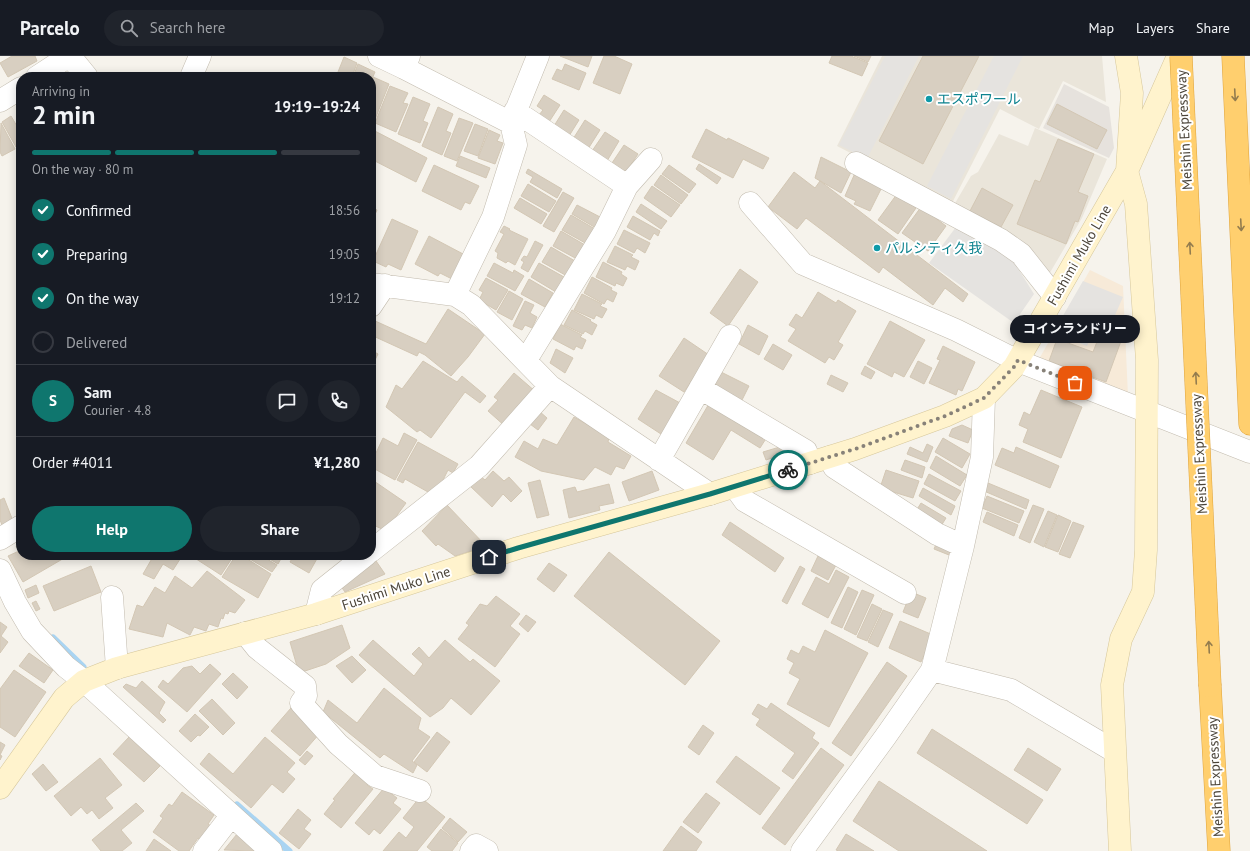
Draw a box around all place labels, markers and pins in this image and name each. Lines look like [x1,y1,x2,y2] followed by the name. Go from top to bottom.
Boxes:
[937,90,1021,108] place label: エスポワール
[924,94,934,104] marker: エスポワール
[885,239,982,257] place label: パルシティ久我
[872,243,882,253] marker: パルシティ久我
[1010,315,1140,343] callout: コインランドリー
[1058,366,1092,400] pin
[472,540,506,574] pin

